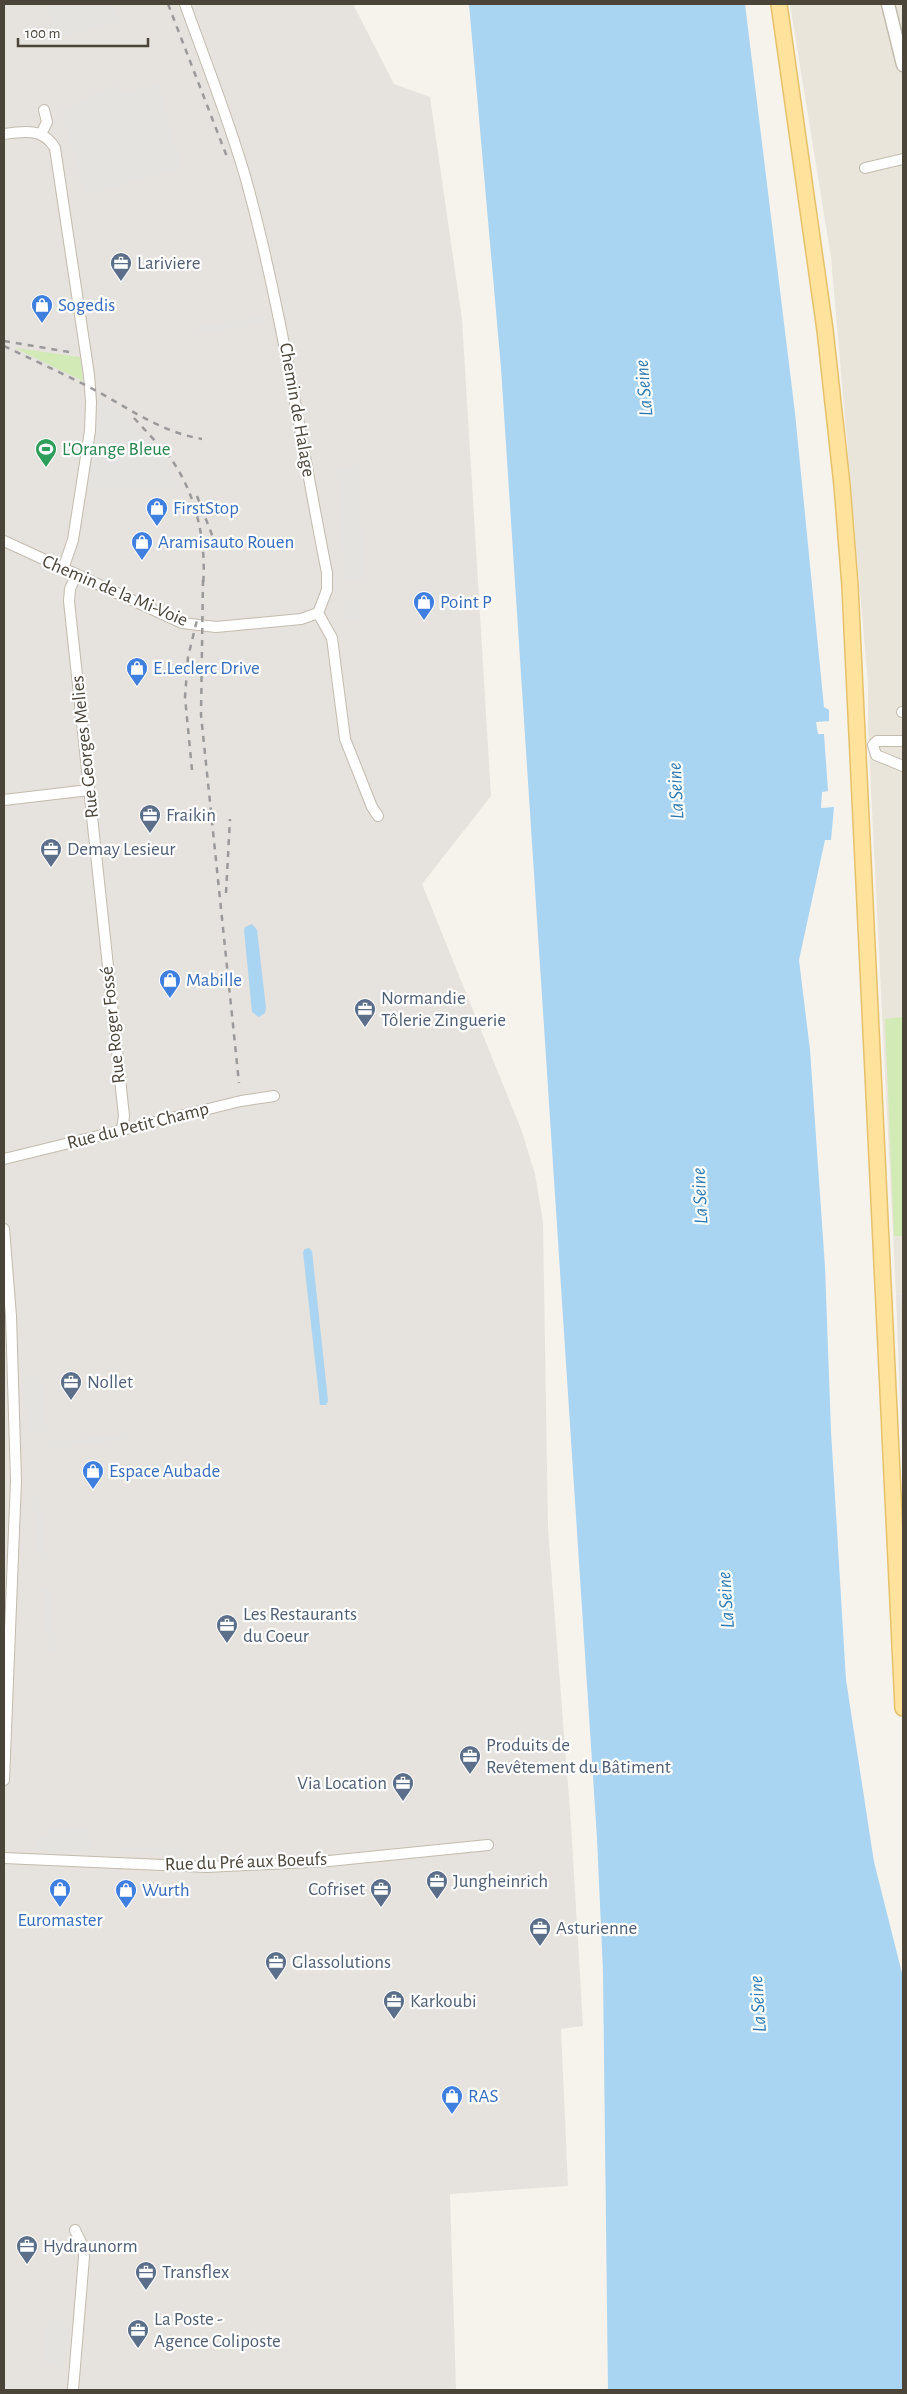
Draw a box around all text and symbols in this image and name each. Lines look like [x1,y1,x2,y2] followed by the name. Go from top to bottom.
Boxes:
[18,15,148,47] scale bar
[25,26,60,41] text: 100 m
[109,251,133,282] office icon: Lariviere
[137,254,200,273] place label: Lariviere
[30,293,54,324] shop icon: Sogedis
[58,296,115,315] place label: Sogedis
[276,341,318,479] street label: Chemin de Halage
[632,358,656,417] water label: La Seine
[34,437,58,468] sports icon: L'Orange Bleue
[62,440,171,459] place label: L'Orange Bleue
[145,496,169,527] shop icon: FirstStop
[173,499,239,518] place label: FirstStop
[130,530,154,561] shop icon: Aramisauto Rouen
[158,533,294,552] place label: Aramisauto Rouen
[39,552,191,630] street label: Chemin de la Mi-Voie
[412,590,436,621] shop icon: Point P
[440,593,492,612] place label: Point P
[125,656,149,687] shop icon: E.Leclerc Drive
[153,659,260,678] place label: E.Leclerc Drive
[68,675,102,819] street label: Rue Georges Melies
[665,762,687,820] water label: La Seine
[138,803,162,834] office icon: Fraikin
[166,806,216,825] place label: Fraikin
[39,837,63,868] office icon: Demay Lesieur
[67,840,175,859] place label: Demay Lesieur
[97,965,129,1085] street label: Rue Roger Fossé
[158,968,182,999] shop icon: Mabille
[186,971,242,990] place label: Mabille
[381,989,506,1030] place label: Normandie Tôlerie Zinguerie
[353,997,377,1028] office icon: Normandie Tôlerie Zinguerie
[65,1099,211,1153] street label: Rue du Petit Champ
[689,1167,711,1225] water label: La Seine
[59,1370,83,1401] office icon: Nollet
[87,1373,133,1392] place label: Nollet
[81,1459,105,1490] shop icon: Espace Aubade
[109,1462,220,1481] place label: Espace Aubade
[714,1570,738,1629] water label: La Seine
[243,1605,357,1646] place label: Les Restaurants du Coeur
[215,1613,239,1644] office icon: Les Restaurants du Coeur
[486,1736,671,1777] place label: Produits de Revêtement du Bâtiment
[458,1744,482,1775] office icon: Produits de Revêtement du Bâtiment
[391,1771,415,1802] office icon: Via Location
[297,1774,387,1793] place label: Via Location
[165,1850,327,1874] street label: Rue du Pré aux Boeufs
[425,1869,449,1900] office icon: Jungheinrich
[453,1872,548,1891] place label: Jungheinrich
[48,1877,72,1908] shop icon: Euromaster
[369,1877,393,1908] office icon: Cofriset
[114,1878,138,1909] shop icon: Wurth
[308,1880,365,1899] place label: Cofriset
[142,1881,190,1900] place label: Wurth
[17,1911,103,1930] place label: Euromaster
[528,1916,552,1947] office icon: Asturienne
[556,1919,637,1938] place label: Asturienne
[264,1950,288,1981] office icon: Glassolutions
[292,1953,391,1972] place label: Glassolutions
[746,1974,770,2033] water label: La Seine
[382,1989,406,2020] office icon: Karkoubi
[410,1992,477,2011] place label: Karkoubi
[440,2084,464,2115] shop icon: RAS
[468,2087,499,2106] place label: RAS
[15,2234,39,2265] office icon: Hydraunorm
[43,2237,138,2256] place label: Hydraunorm
[134,2260,158,2291] office icon: Transflex
[162,2263,229,2282] place label: Transflex
[154,2310,281,2351] place label: La Poste - Agence Coliposte
[126,2318,150,2349] office icon: La Poste - Agence Coliposte

